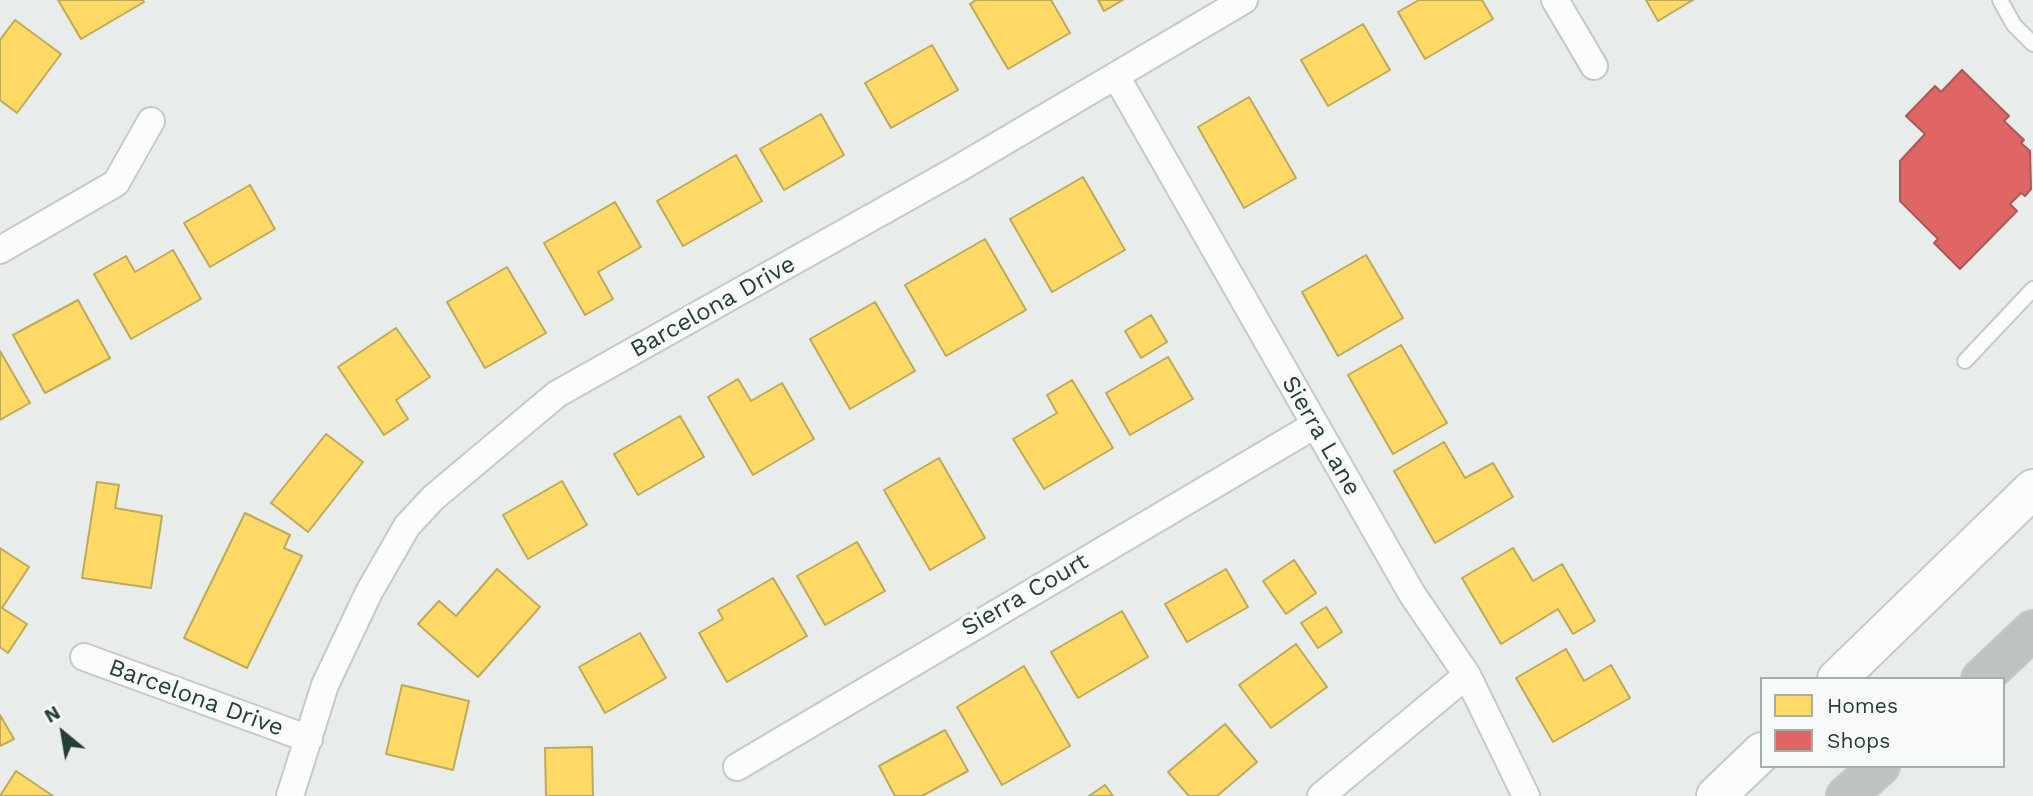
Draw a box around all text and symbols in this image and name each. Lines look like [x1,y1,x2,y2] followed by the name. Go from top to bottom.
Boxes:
[626,250,800,364] street label: Barcelona Drive
[1275,371,1367,501] street label: Sierra Lane
[957,547,1093,643] street label: Sierra Court
[105,653,287,743] street label: Barcelona Drive
[1760,677,2005,768] legend
[1827,693,1898,718] text: Homes
[28,698,98,768] north arrow
[40,701,64,728] text: N
[1827,728,1890,753] text: Shops

